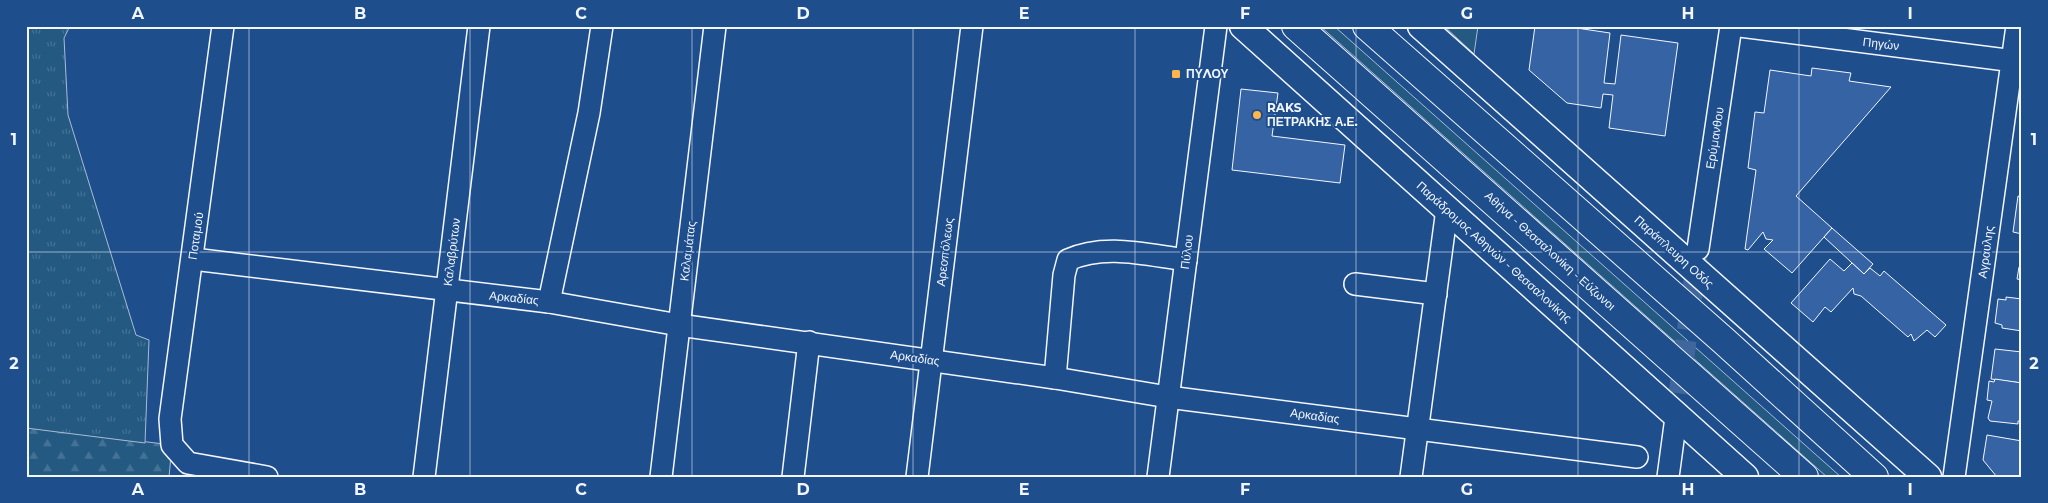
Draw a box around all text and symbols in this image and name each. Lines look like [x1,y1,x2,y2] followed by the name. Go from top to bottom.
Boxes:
[131,4,145,23] text: A
[354,4,366,23] text: B
[575,4,587,23] text: C
[796,4,810,23] text: D
[1019,4,1029,23] text: E
[1240,4,1250,23] text: F
[1461,4,1473,23] text: G
[1682,4,1694,23] text: H
[1907,4,1913,23] text: I
[1862,34,1900,53] street label: Πηγών
[1186,66,1229,81] place label: ΠΥΛΟΥ
[1170,68,1182,80] marker: ΠΥΛΟΥ
[1267,100,1358,129] place label: RAKS ΠΕΤΡΑΚΗΣ Α.Ε.
[1702,106,1727,170] street label: Ερύμανθου
[1251,109,1263,121] marker: RAKS ΠΕΤΡΑΚΗΣ Α.Ε.
[11,130,17,149] text: 1
[2031,130,2037,149] text: 1
[1414,178,1575,325] street label: Παράδρομος Αθηνών - Θεσσαλονίκης
[1482,188,1619,314] street label: Αθήνα - Θεσσαλονίκη - Εύζωνοι
[185,211,206,261] street label: Ποταμού
[1632,212,1717,291] street label: Παράπλευρη Οδός
[933,216,956,287] street label: Αρεοπόλεως
[440,217,463,287] street label: Καλαβρύτων
[676,220,699,282] street label: Καλαμάτας
[1974,224,1997,279] street label: Αγραυλης
[1177,234,1196,270] street label: Πύλου
[489,287,540,308] street label: Αρκαδίας
[889,347,941,368] street label: Αρκαδίας
[9,354,19,373] text: 2
[2029,354,2039,373] text: 2
[1289,405,1341,426] street label: Αρκαδίας
[131,480,145,499] text: A
[354,480,366,499] text: B
[575,480,587,499] text: C
[796,480,810,499] text: D
[1019,480,1029,499] text: E
[1240,480,1250,499] text: F
[1461,480,1473,499] text: G
[1682,480,1694,499] text: H
[1907,480,1913,499] text: I

